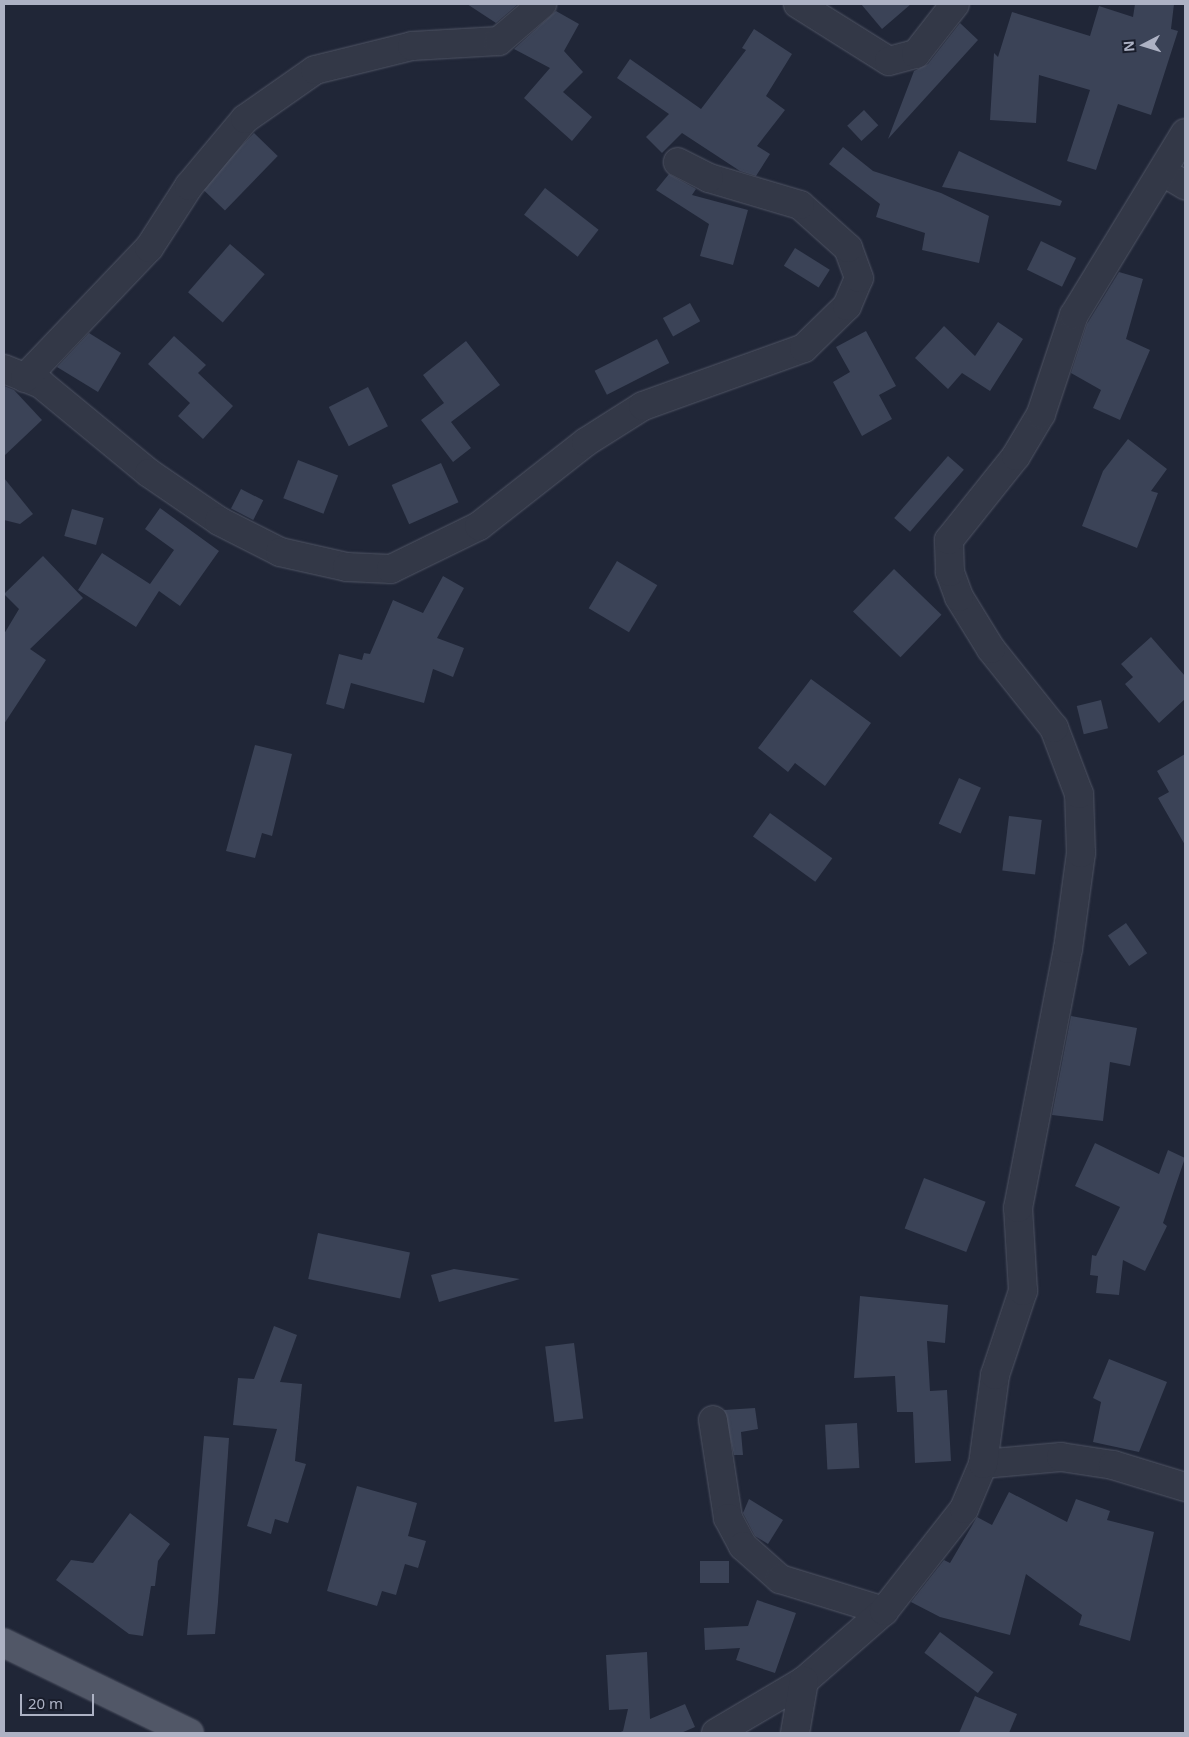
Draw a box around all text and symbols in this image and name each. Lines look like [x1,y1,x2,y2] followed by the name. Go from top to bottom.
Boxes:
[1119,20,1169,70] north arrow
[1119,40,1139,53] text: N
[22,1684,96,1716] scale bar
[28,1693,63,1713] text: 20 m

